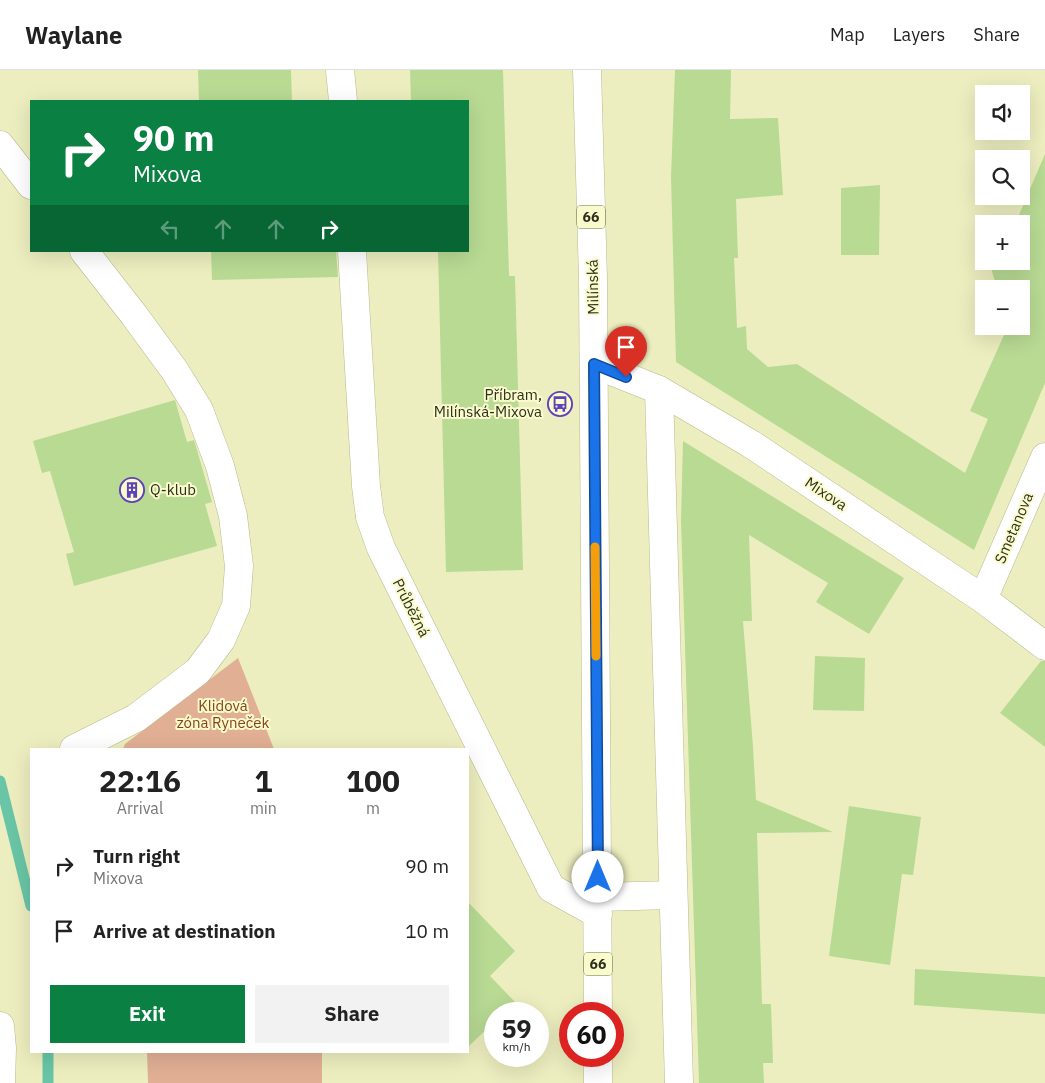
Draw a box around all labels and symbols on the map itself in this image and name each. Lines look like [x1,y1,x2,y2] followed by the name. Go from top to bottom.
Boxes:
[577,206,605,228] road number: 66
[583,259,602,315] street label: Milínská
[605,326,647,377] pin
[434,385,542,421] place label: Příbram, Milínská-Mixova
[547,391,573,417] bus stop icon: Příbram, Milínská-Mixova
[802,473,851,515] street label: Mixova
[119,477,145,503] building icon: Q-klub
[150,480,196,499] place label: Q-klub
[990,489,1037,566] street label: Smetanova
[389,575,434,640] street label: Průběžná
[177,696,269,732] park label: Klidová zóna Ryneček
[571,850,623,902] position arrow
[584,952,612,976] road number: 66
[559,1002,624,1067] speed limit sign: 60

